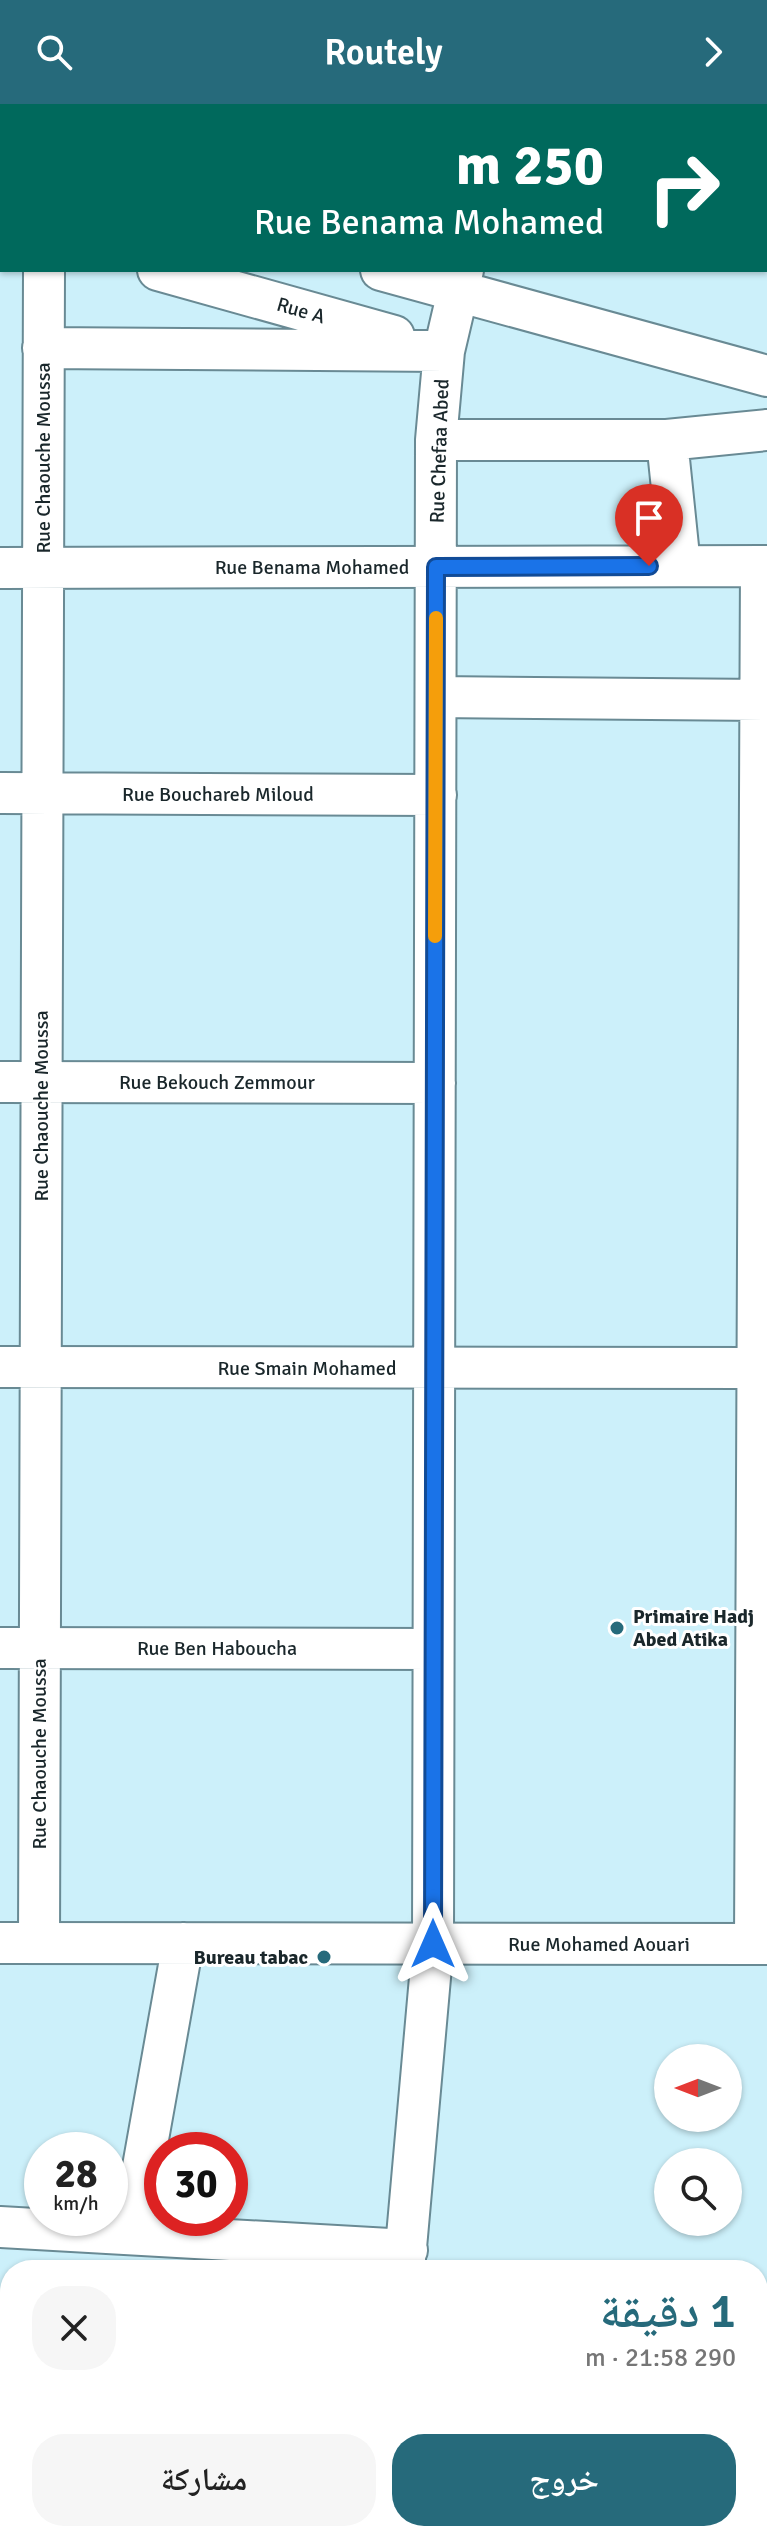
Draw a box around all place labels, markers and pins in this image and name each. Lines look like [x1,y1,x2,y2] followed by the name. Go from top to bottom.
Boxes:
[615,484,683,566] pin
[633,1604,754,1652] place label: Primaire Hadj Abed Atika
[608,1619,626,1637] marker: Primaire Hadj Abed Atika
[193,1945,308,1970] place label: Bureau tabac
[315,1948,333,1966] marker: Bureau tabac

